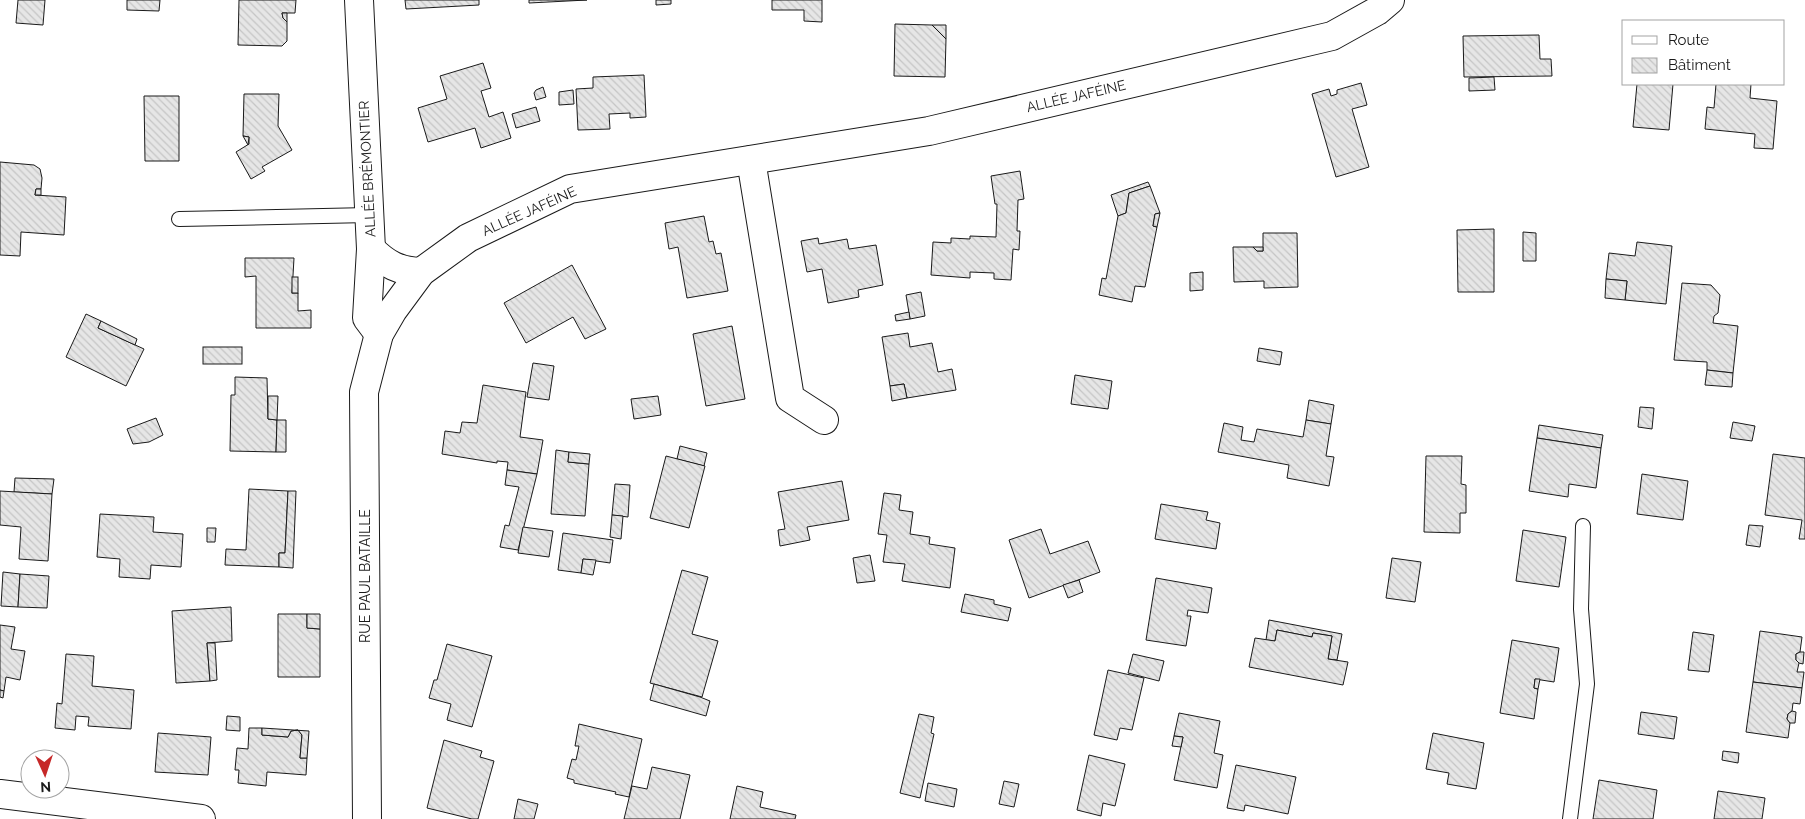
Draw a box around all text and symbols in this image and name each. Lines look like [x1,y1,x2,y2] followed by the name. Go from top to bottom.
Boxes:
[1622,20,1785,85] legend
[1668,31,1709,49] text: Route
[1668,56,1731,74] text: Bâtiment
[1024,76,1127,115] street label: ALLÉE JAFÉINE
[354,100,379,238] street label: ALLÉE BRÉMONTIER
[479,182,579,239] street label: ALLÉE JAFÉINE
[357,509,373,643] street label: RUE PAUL BATAILLE
[20,749,70,799] north arrow
[40,779,51,795] text: N

